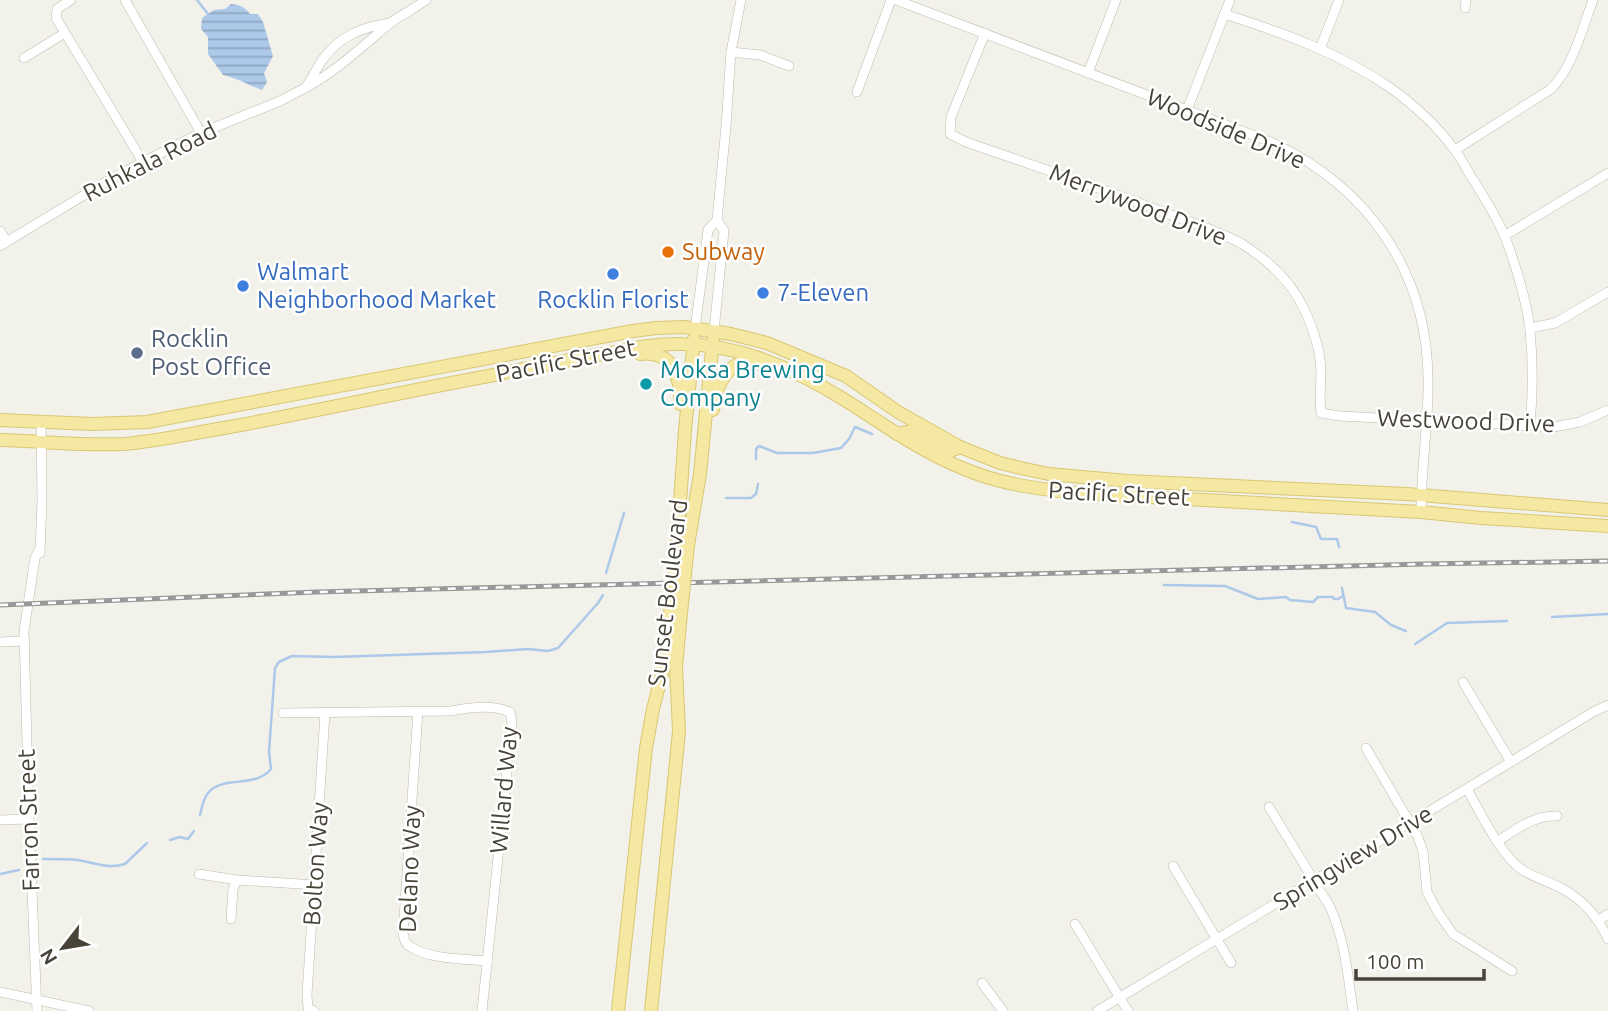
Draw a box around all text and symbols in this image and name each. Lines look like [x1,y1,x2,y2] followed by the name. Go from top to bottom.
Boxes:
[1143,83,1310,174] street label: Woodside Drive
[78,116,221,207] street label: Ruhkala Road
[1046,158,1231,251] street label: Merrywood Drive
[682,238,765,265] place label: Subway
[660,244,676,260] marker: Subway
[257,258,496,313] place label: Walmart Neighborhood Market
[605,266,621,282] marker: Rocklin Florist
[235,278,251,294] marker: Walmart Neighborhood Market
[777,279,869,306] place label: 7-Eleven
[755,285,771,301] marker: 7-Eleven
[537,286,689,313] place label: Rocklin Florist
[151,325,272,380] place label: Rocklin Post Office
[494,334,639,387] street label: Pacific Street
[129,345,145,361] marker: Rocklin Post Office
[660,356,825,411] place label: Moksa Brewing Company
[638,376,654,392] marker: Moksa Brewing Company
[1377,404,1555,437] street label: Westwood Drive
[1047,476,1191,511] street label: Pacific Street
[643,498,692,688] street label: Sunset Boulevard
[484,725,523,855] street label: Willard Way
[13,748,44,892] street label: Farron Street
[1268,799,1437,916] street label: Springview Drive
[298,801,333,927] street label: Bolton Way
[394,804,425,933] street label: Delano Way
[28,913,98,983] north arrow
[1356,937,1484,981] scale bar
[35,945,62,969] text: N
[1366,949,1424,973] text: 100 m

